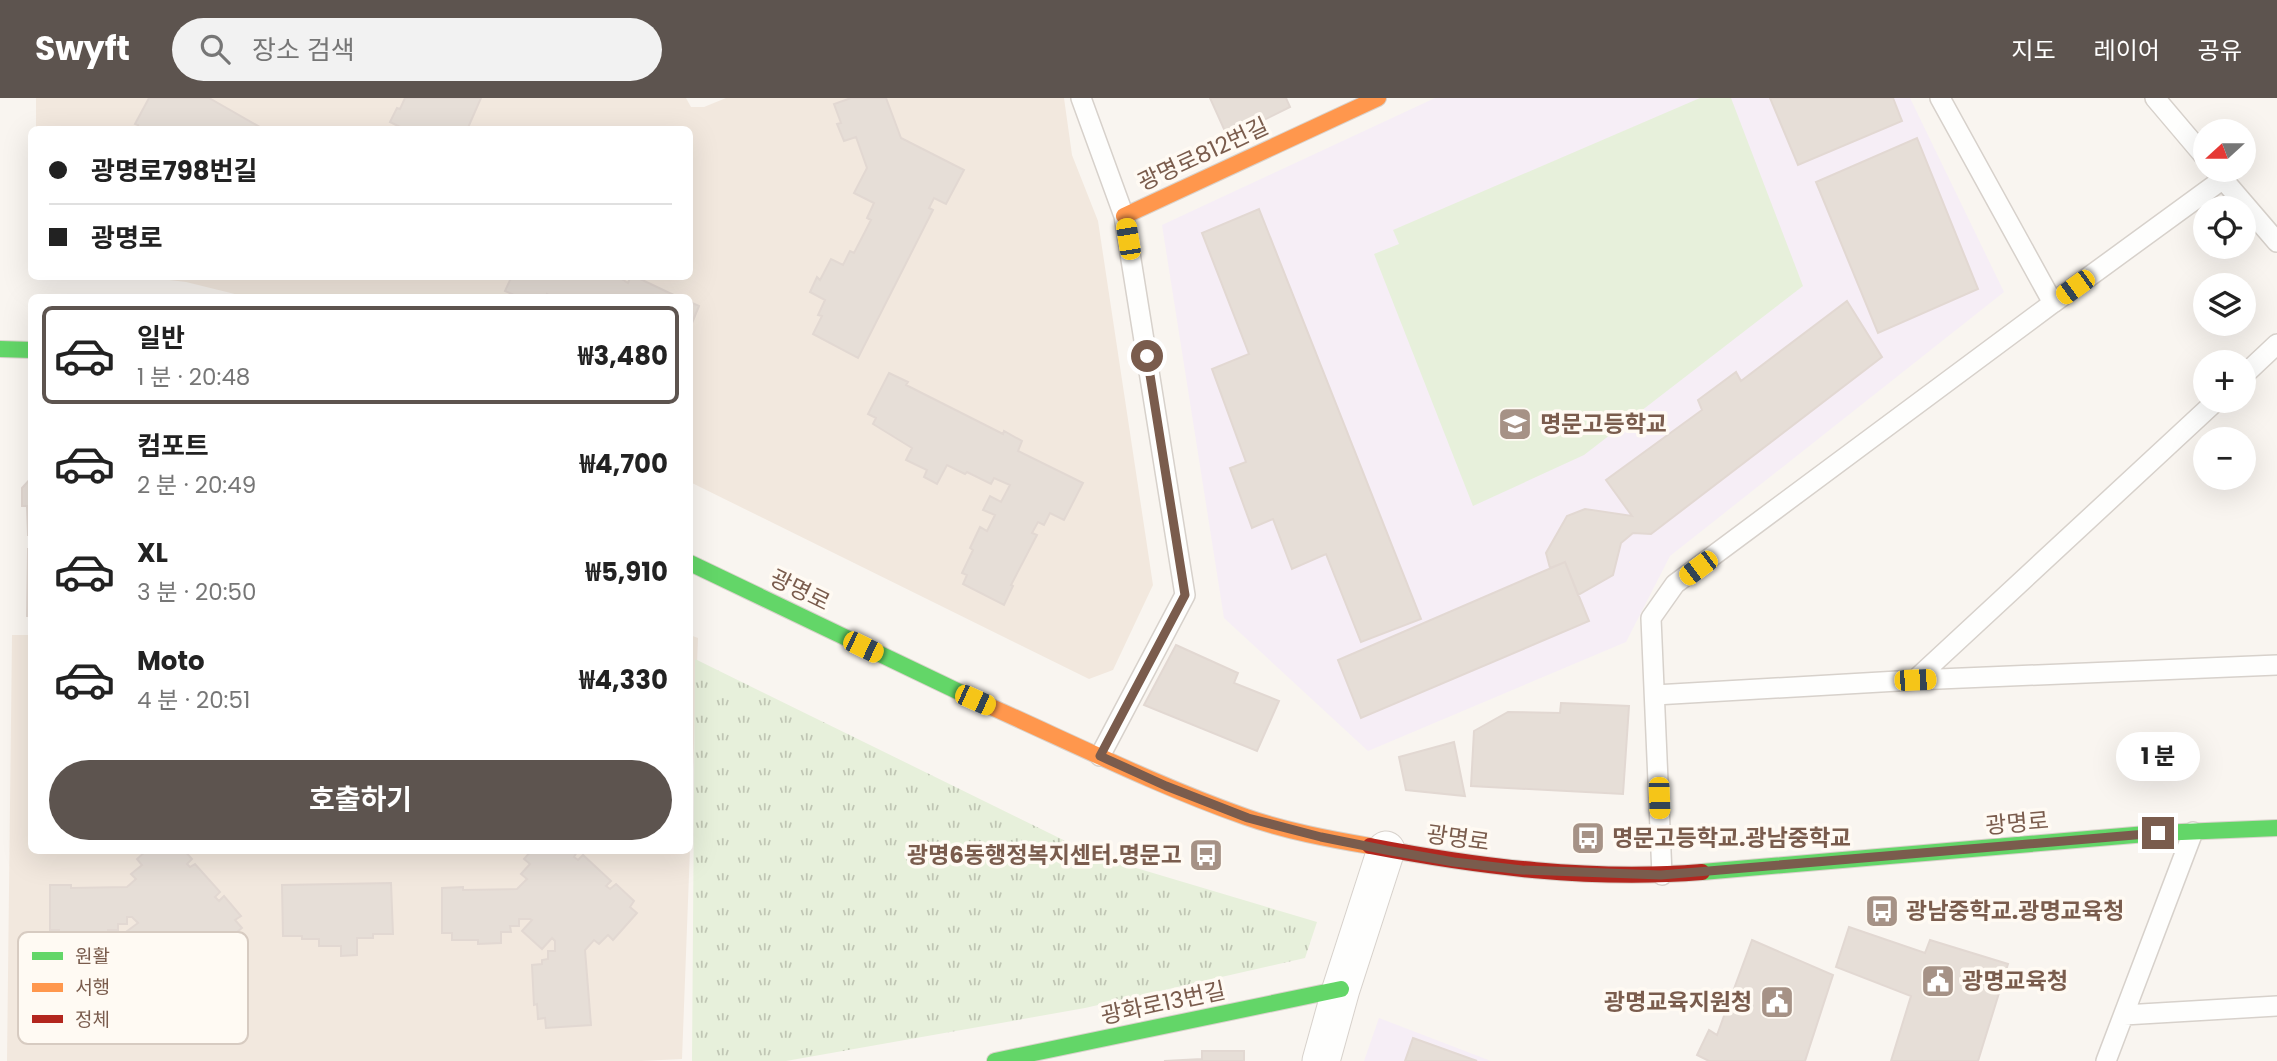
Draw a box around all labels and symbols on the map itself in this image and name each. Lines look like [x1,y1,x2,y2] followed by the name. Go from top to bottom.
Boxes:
[1132,110,1274,198] street label: 광명로812번길
[2193,119,2256,182] north arrow
[1115,217,1142,261] car
[2052,266,2099,308] car
[1131,340,1163,372] route start
[1496,405,1534,443] school or university icon: 명문고등학교
[1540,408,1667,440] place label: 명문고등학교
[1675,547,1722,589] car
[764,562,836,618] street label: 광명로
[840,628,887,666] car
[1894,669,1937,691] car
[952,682,999,718] car
[2116,732,2200,780] callout: 1 분
[1648,777,1671,819] car
[1984,804,2050,842] street label: 광명로
[2142,817,2174,849] route end
[1424,818,1492,858] street label: 광명로
[1569,819,1607,857] bus stop icon: 명문고등학교.광남중학교
[1612,822,1851,854] place label: 명문고등학교.광남중학교
[1187,836,1225,874] bus stop icon: 광명6동행정복지센터.명문고
[907,839,1182,871] place label: 광명6동행정복지센터.명문고
[1863,892,1901,930] bus stop icon: 광남중학교.광명교육청
[1906,895,2124,927] place label: 광남중학교.광명교육청
[18,932,248,1044] legend
[75,943,110,970] text: 원활
[1919,962,1957,1000] public building icon: 광명교육청
[1962,965,2068,997] place label: 광명교육청
[75,974,110,1001] text: 서행
[1098,974,1228,1032] street label: 광화로13번길
[1758,983,1796,1021] public building icon: 광명교육지원청
[1604,986,1752,1018] place label: 광명교육지원청
[75,1006,110,1033] text: 정체

